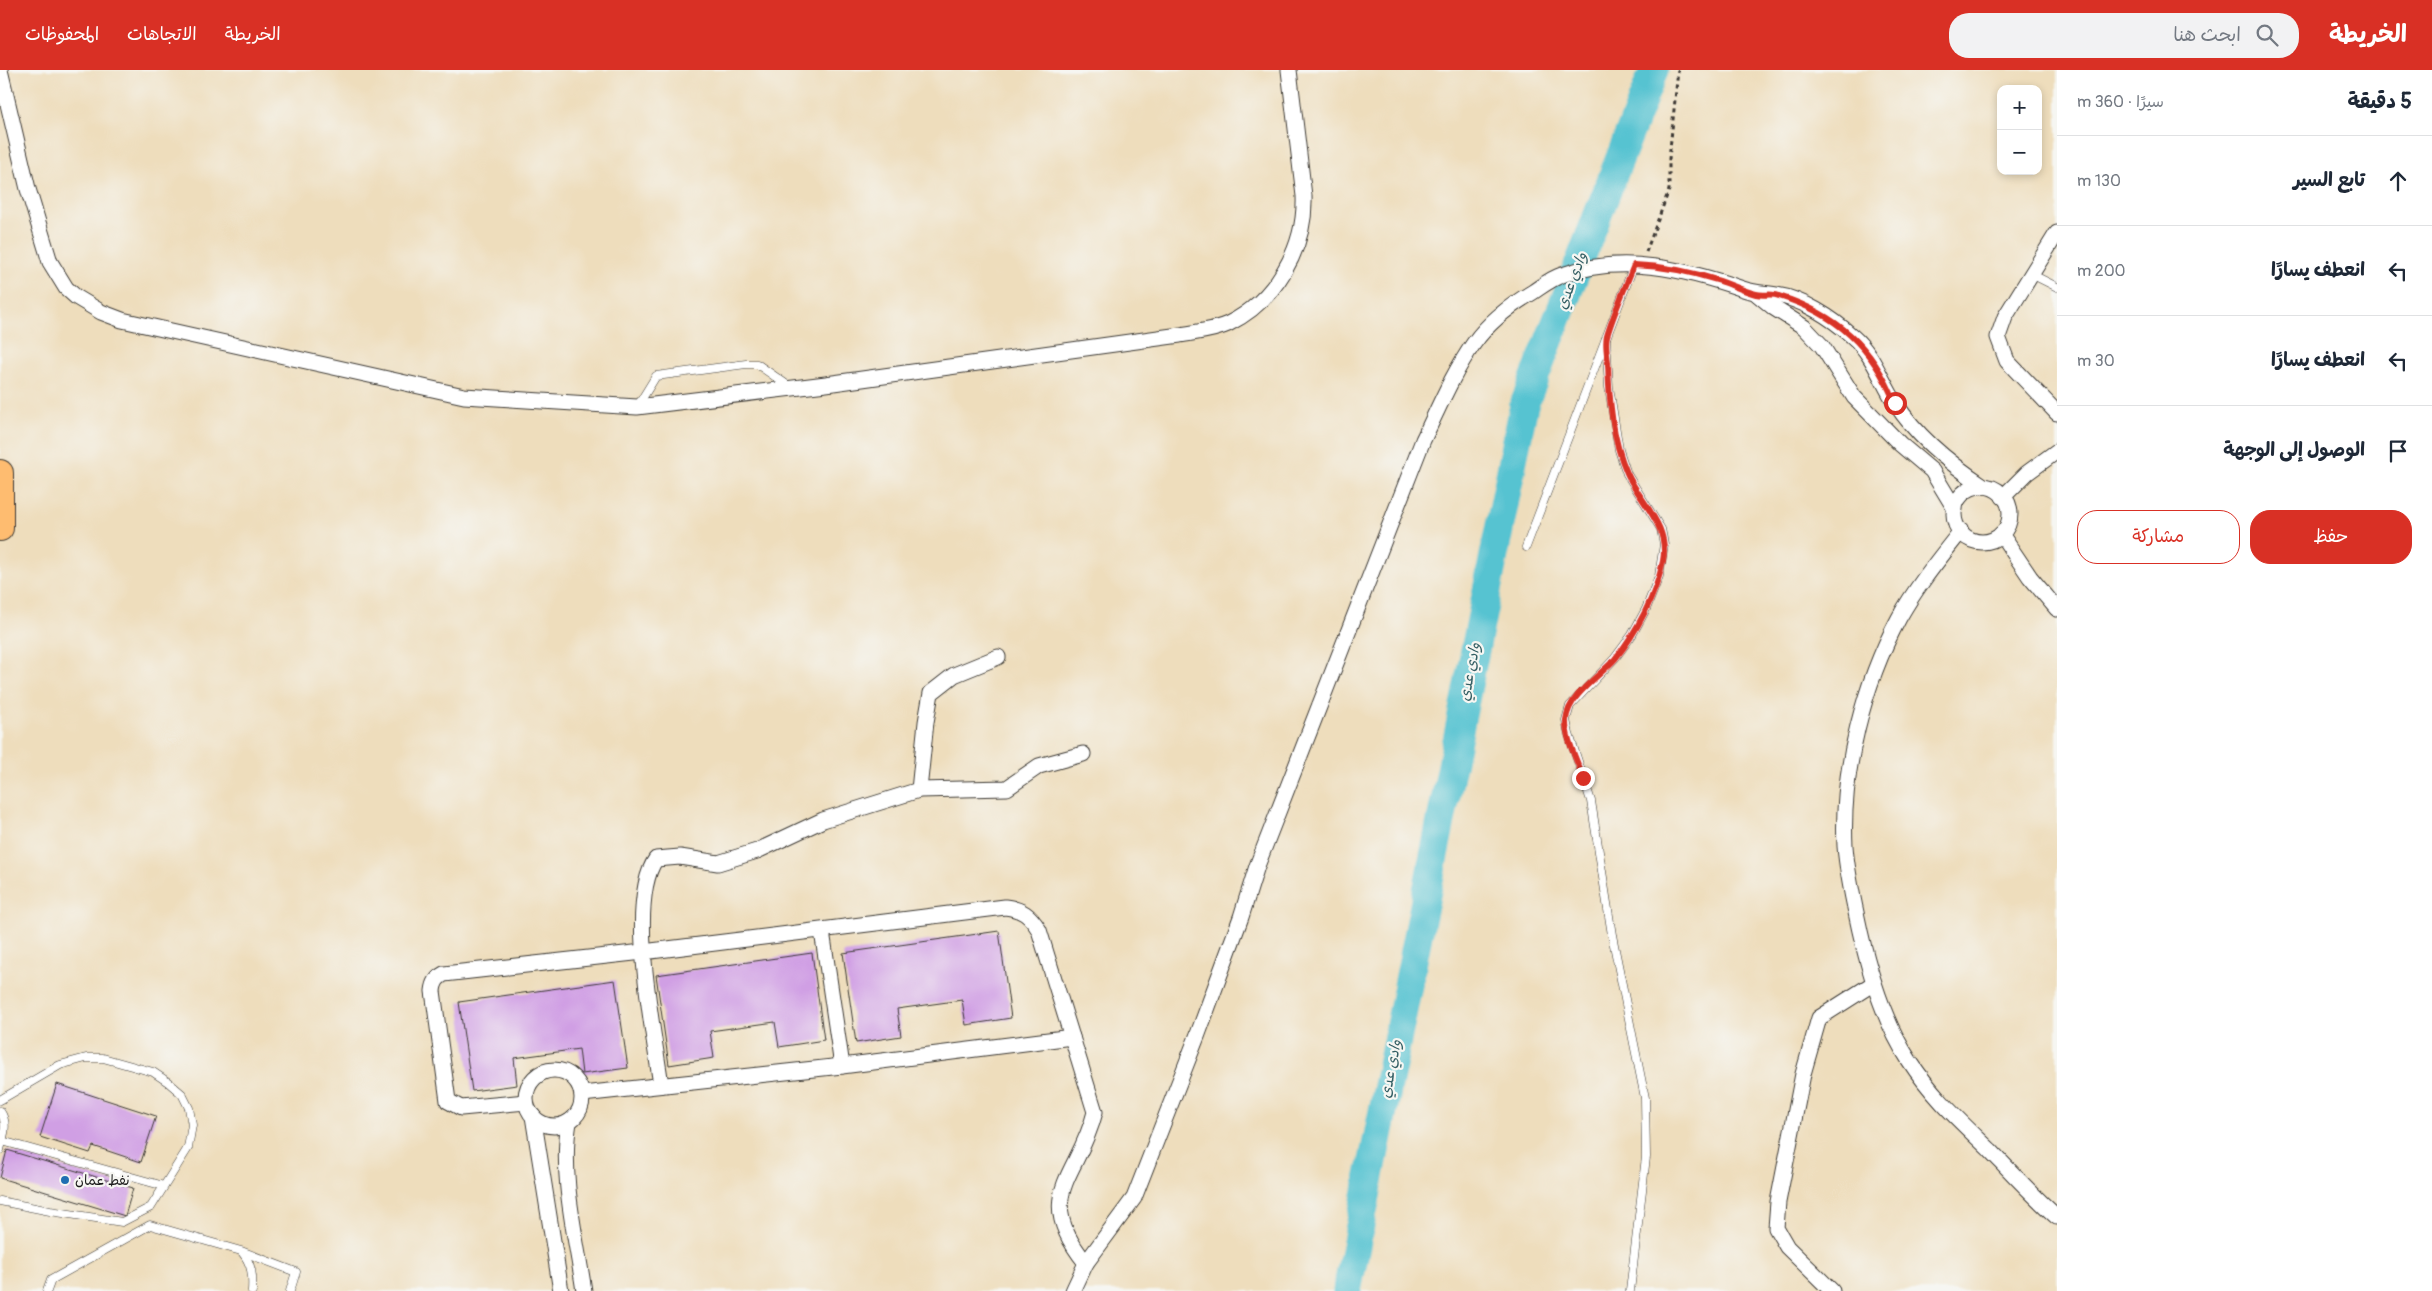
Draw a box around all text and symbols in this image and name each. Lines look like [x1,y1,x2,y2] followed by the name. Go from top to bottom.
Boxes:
[1949,13,2299,58] search box
[2329,20,2407,49] text: الخريطة
[2253,21,2281,49] icon: search
[25,23,99,46] text: المحفوظات
[127,23,197,46] text: الاتجاهات
[225,23,281,46] text: الخريطة
[2173,23,2241,47] text: ابحث هنا
[1997,85,2042,175] map controls
[1997,85,2042,130] button: +
[2348,88,2412,115] text: 5 دقيقة
[2077,92,2164,112] text: سيرًا · 360 m
[1997,130,2042,175] button: −
[2384,167,2412,195] icon: ahead
[2293,168,2365,192] text: تابع السير
[2077,171,2121,191] text: 130 m
[1552,250,1593,313] water label: وادي عدي
[2384,257,2412,285] icon: left
[2271,258,2365,282] text: انعطف يسارًا
[2077,261,2126,281] text: 200 m
[2384,347,2412,375] icon: left
[2271,348,2365,372] text: انعطف يسارًا
[2077,351,2115,371] text: 30 m
[1884,392,1907,415] route start
[2384,437,2412,465] icon: arrive
[2223,438,2365,462] text: الوصول إلى الوجهة
[2077,510,2240,564] button: مشاركة
[2250,510,2412,564] button: حفظ
[1455,641,1486,703] water label: وادي عدي
[1572,767,1595,790] route end
[1376,1038,1407,1100] water label: وادي عدي
[75,1172,130,1189] place label: نفط عمان
[59,1174,71,1186] marker: نفط عمان

